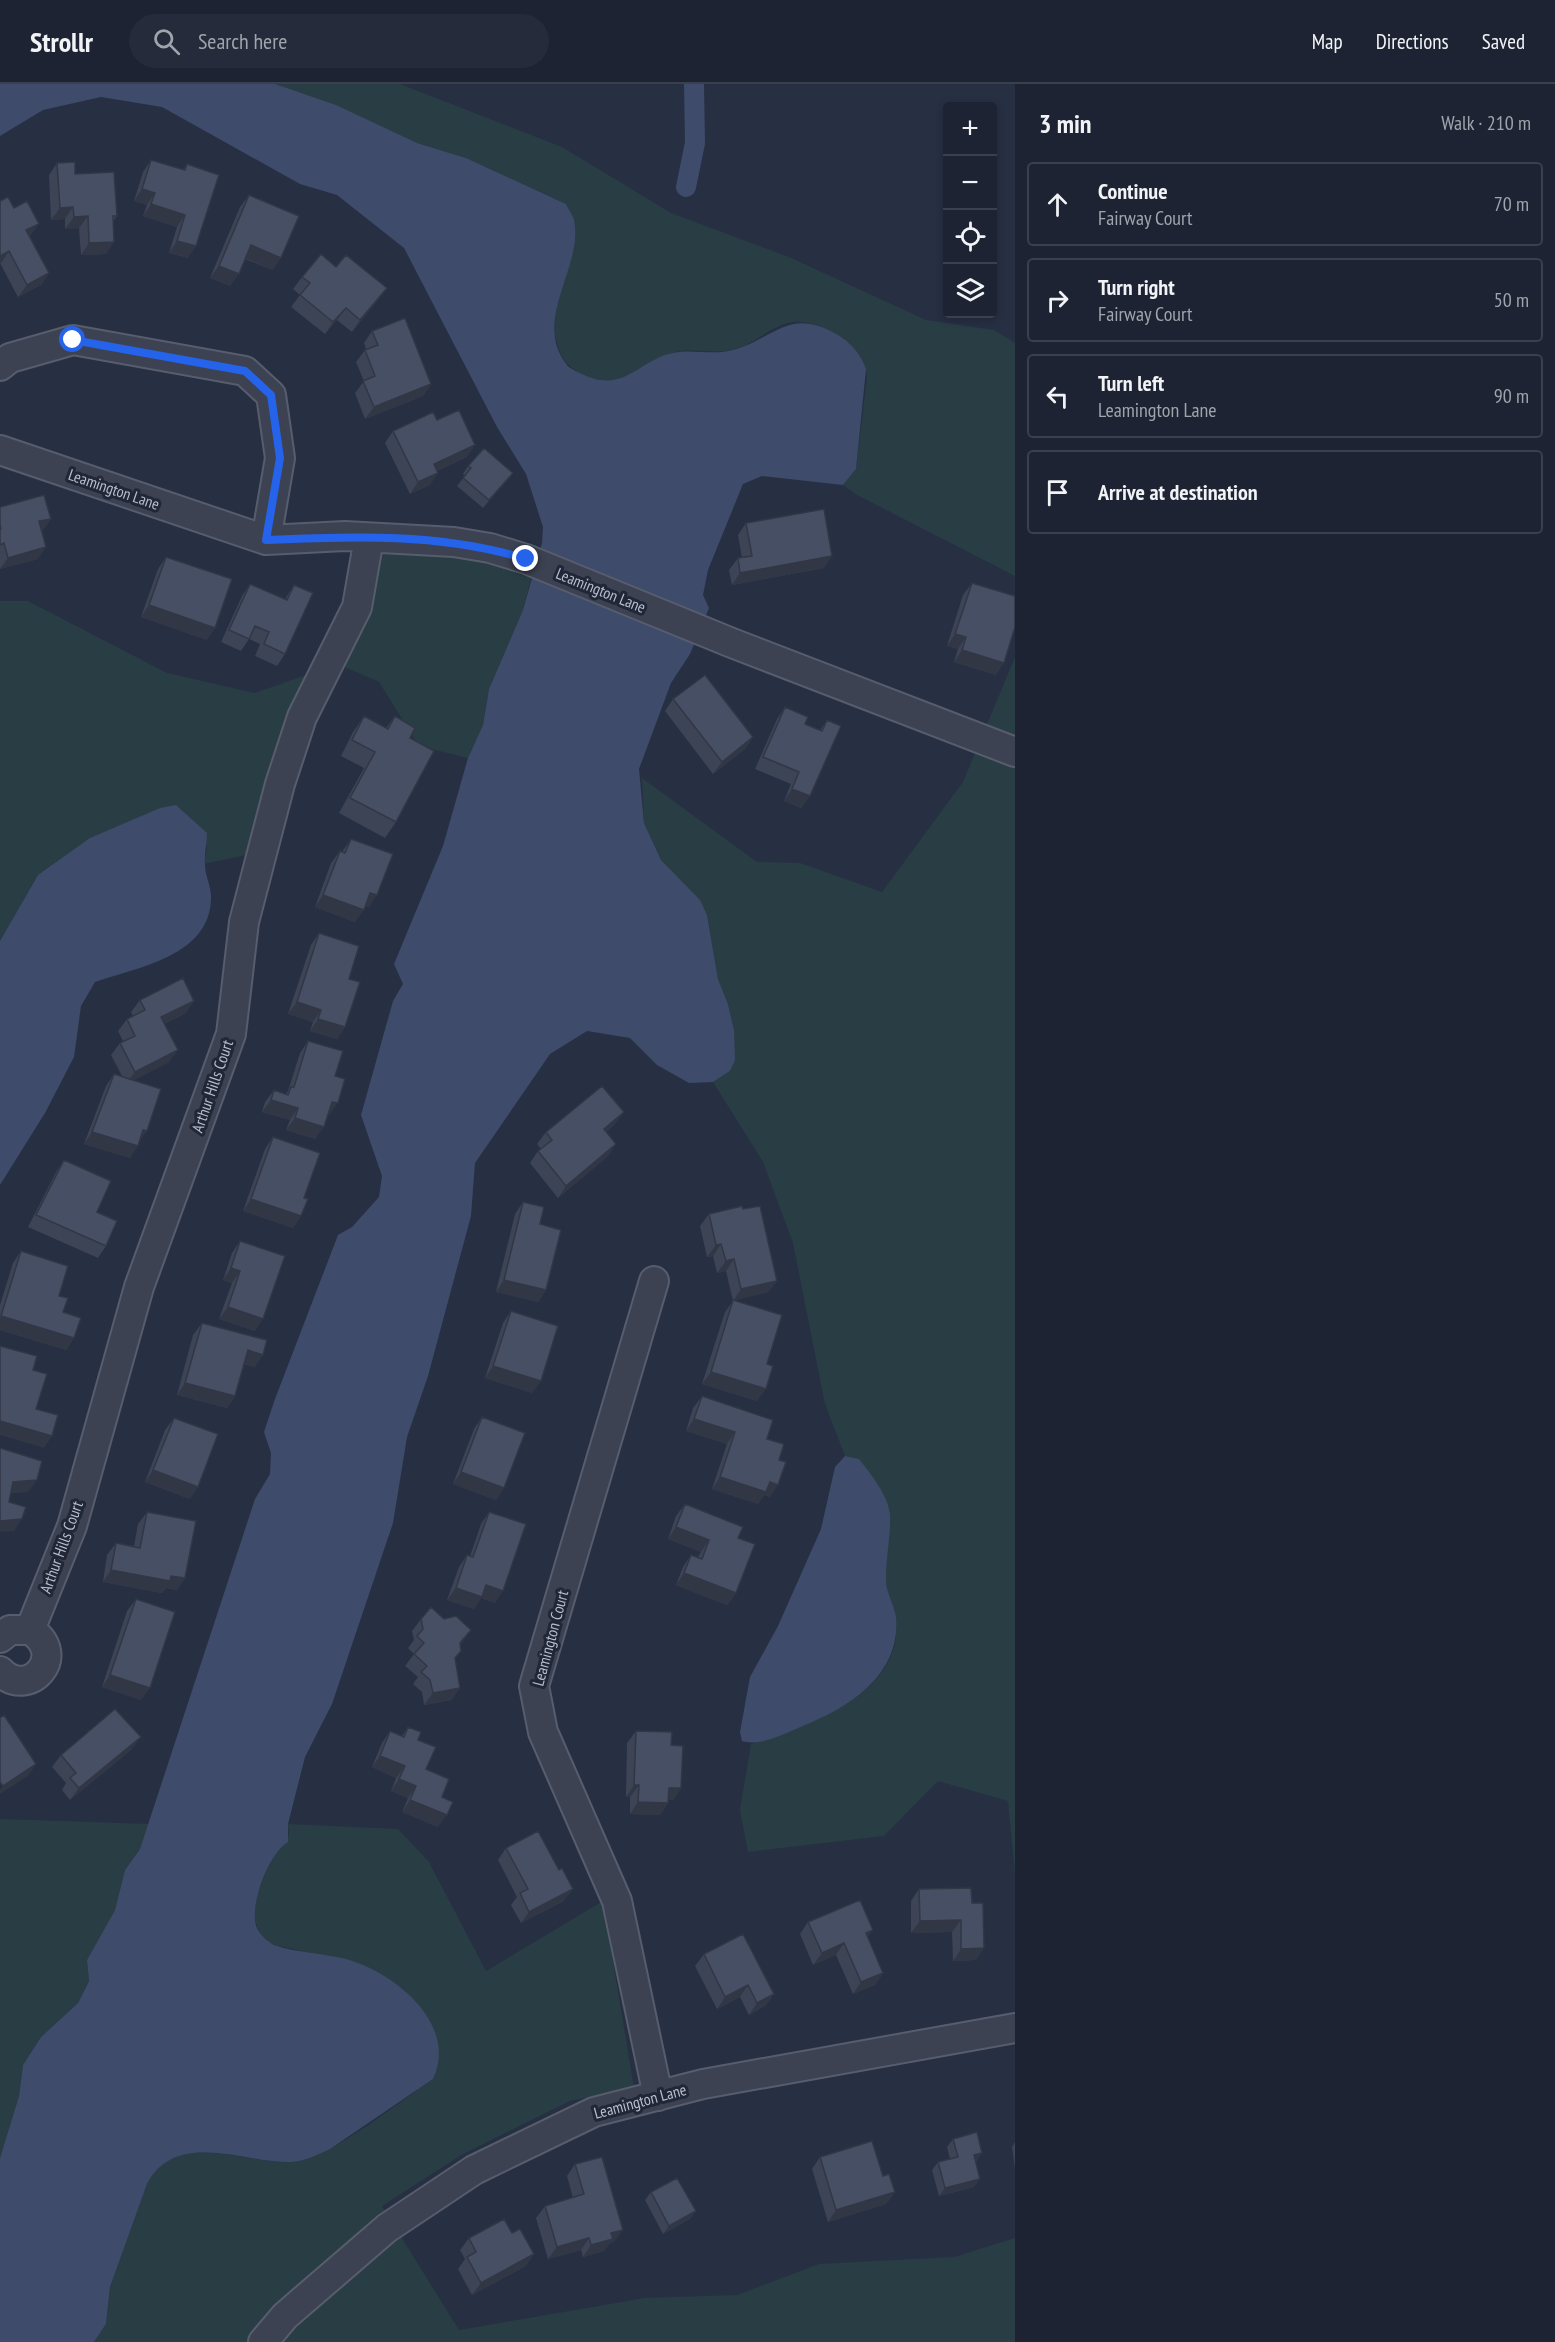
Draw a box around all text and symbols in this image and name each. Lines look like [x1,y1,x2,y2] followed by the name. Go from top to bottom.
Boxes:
[129,14,549,68] search box
[30,23,93,60] text: Strollr
[150,25,183,58] icon: search
[198,27,287,55] text: Search here
[1312,28,1343,55] text: Map
[1376,28,1449,55] text: Directions
[1482,28,1525,55] text: Saved
[943,102,997,318] map controls
[943,102,997,156] button: +
[1039,107,1092,140] text: 3 min
[1441,110,1531,136] text: Walk · 210 m
[943,156,997,210] button: −
[1098,177,1168,205] text: Continue
[1041,188,1074,221] icon: ahead
[1494,191,1529,217] text: 70 m
[1098,205,1192,231] text: Fairway Court
[943,210,997,264] button: locate
[943,264,997,318] button: layers
[1098,273,1175,301] text: Turn right
[1041,284,1074,317] icon: right
[1494,287,1529,313] text: 50 m
[1098,301,1192,327] text: Fairway Court
[59,326,85,352] route start
[1098,369,1164,397] text: Turn left
[1041,380,1074,413] icon: left
[1494,383,1529,409] text: 90 m
[1098,397,1217,423] text: Leamington Lane
[66,464,162,514] street label: Leamington Lane
[1041,476,1074,509] icon: arrive
[1098,478,1258,506] text: Arrive at destination
[512,545,538,571] route end
[553,563,649,617] street label: Leamington Lane
[187,1036,237,1135] street label: Arthur Hills Court
[35,1498,87,1596] street label: Arthur Hills Court
[528,1587,573,1688] street label: Leamington Court
[592,2079,688,2123] street label: Leamington Lane

